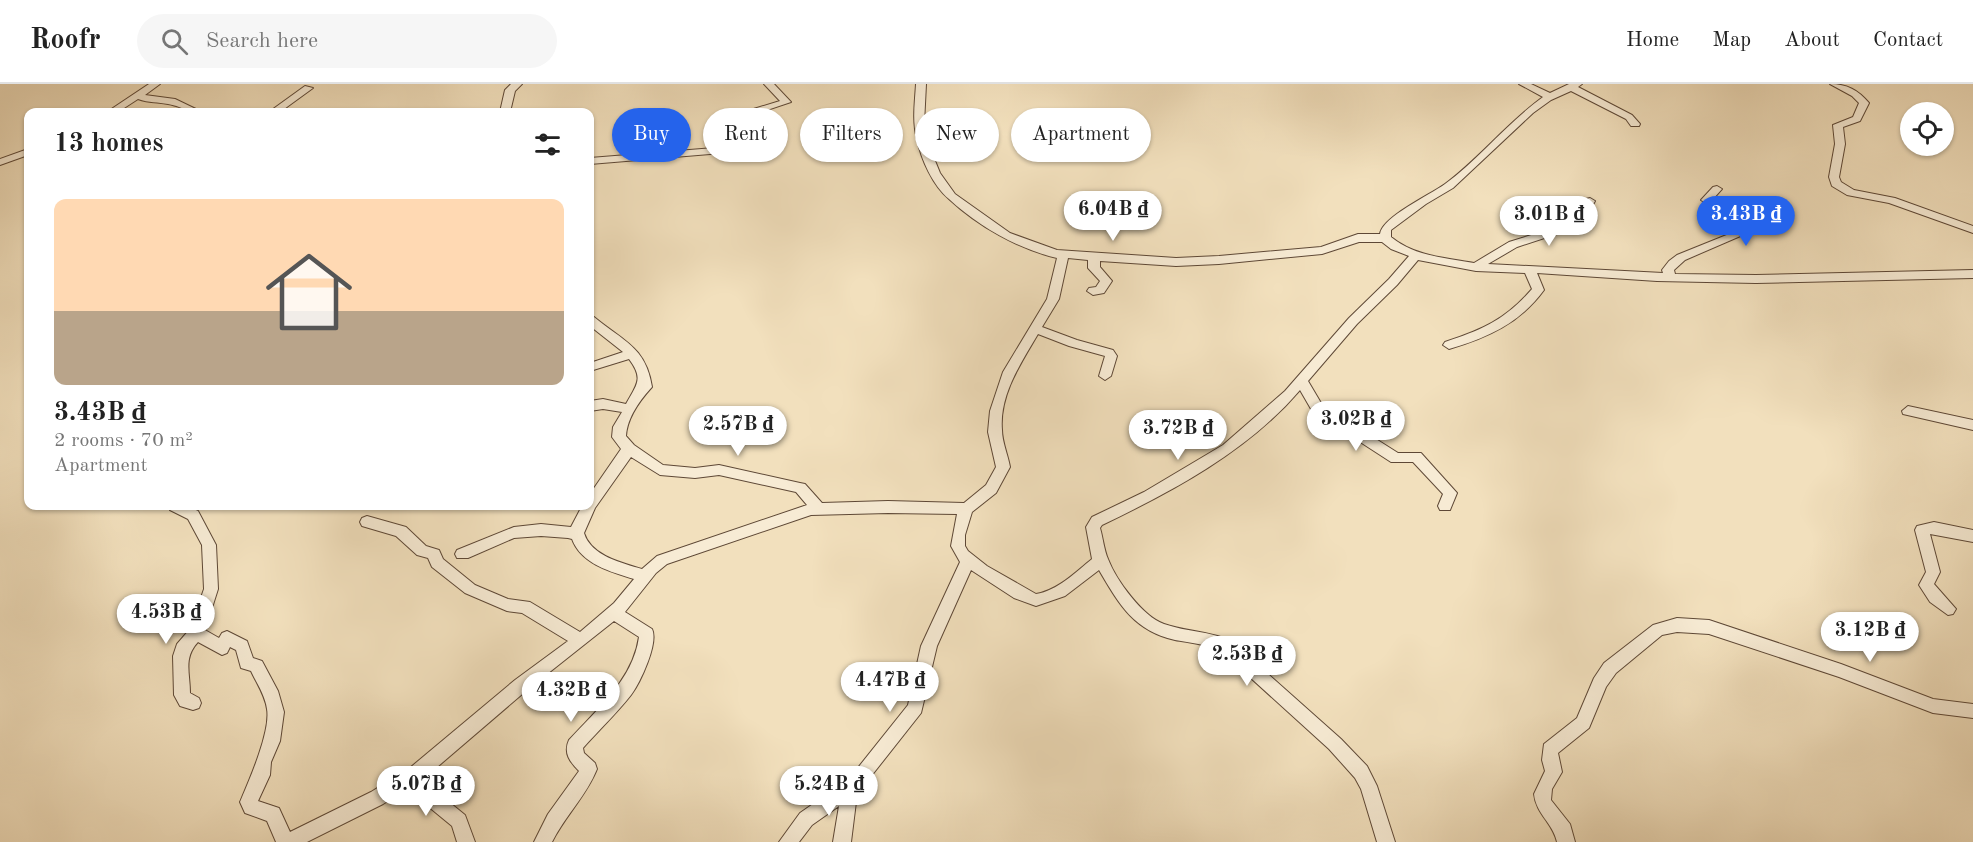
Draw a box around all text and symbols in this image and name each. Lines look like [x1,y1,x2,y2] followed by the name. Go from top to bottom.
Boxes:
[137,14,557,68] search box
[158,25,191,58] icon: search
[30,27,101,55] text: Roofr
[206,30,318,52] text: Search here
[1626,30,1679,51] text: Home
[1712,30,1751,51] text: Map
[1784,30,1840,51] text: About
[1873,30,1943,51] text: Contact
[1900,102,1954,156] map controls
[1900,102,1954,156] button: locate
[612,108,691,162] chip: Buy
[703,108,788,162] chip: Rent
[800,108,903,162] chip: Filters
[915,108,999,162] chip: New
[1011,108,1151,162] chip: Apartment
[531,128,564,161] icon: filters
[54,131,163,157] text: 13 homes
[1058,191,1168,242] pin: 6.04B ₫
[1494,196,1604,247] pin: 3.01B ₫
[1691,196,1801,247] pin: 3.43B ₫
[1078,200,1148,220] text: 6.04B ₫
[1514,205,1584,225] text: 3.01B ₫
[1711,205,1781,225] text: 3.43B ₫
[255,238,363,346] icon: home
[54,400,146,426] text: 3.43B ₫
[1301,401,1411,452] pin: 3.02B ₫
[683,406,793,457] pin: 2.57B ₫
[1123,410,1233,461] pin: 3.72B ₫
[1321,410,1391,430] text: 3.02B ₫
[703,415,773,435] text: 2.57B ₫
[1143,419,1213,439] text: 3.72B ₫
[54,431,193,451] text: 2 rooms · 70 m²
[54,456,148,476] text: Apartment
[111,594,221,645] pin: 4.53B ₫
[131,603,201,623] text: 4.53B ₫
[1815,612,1925,663] pin: 3.12B ₫
[1835,621,1905,641] text: 3.12B ₫
[1192,636,1302,687] pin: 2.53B ₫
[1212,645,1282,665] text: 2.53B ₫
[835,662,945,713] pin: 4.47B ₫
[855,671,925,691] text: 4.47B ₫
[516,672,626,723] pin: 4.32B ₫
[536,681,606,701] text: 4.32B ₫
[371,766,481,817] pin: 5.07B ₫
[774,766,884,817] pin: 5.24B ₫
[391,775,461,795] text: 5.07B ₫
[794,775,864,795] text: 5.24B ₫

